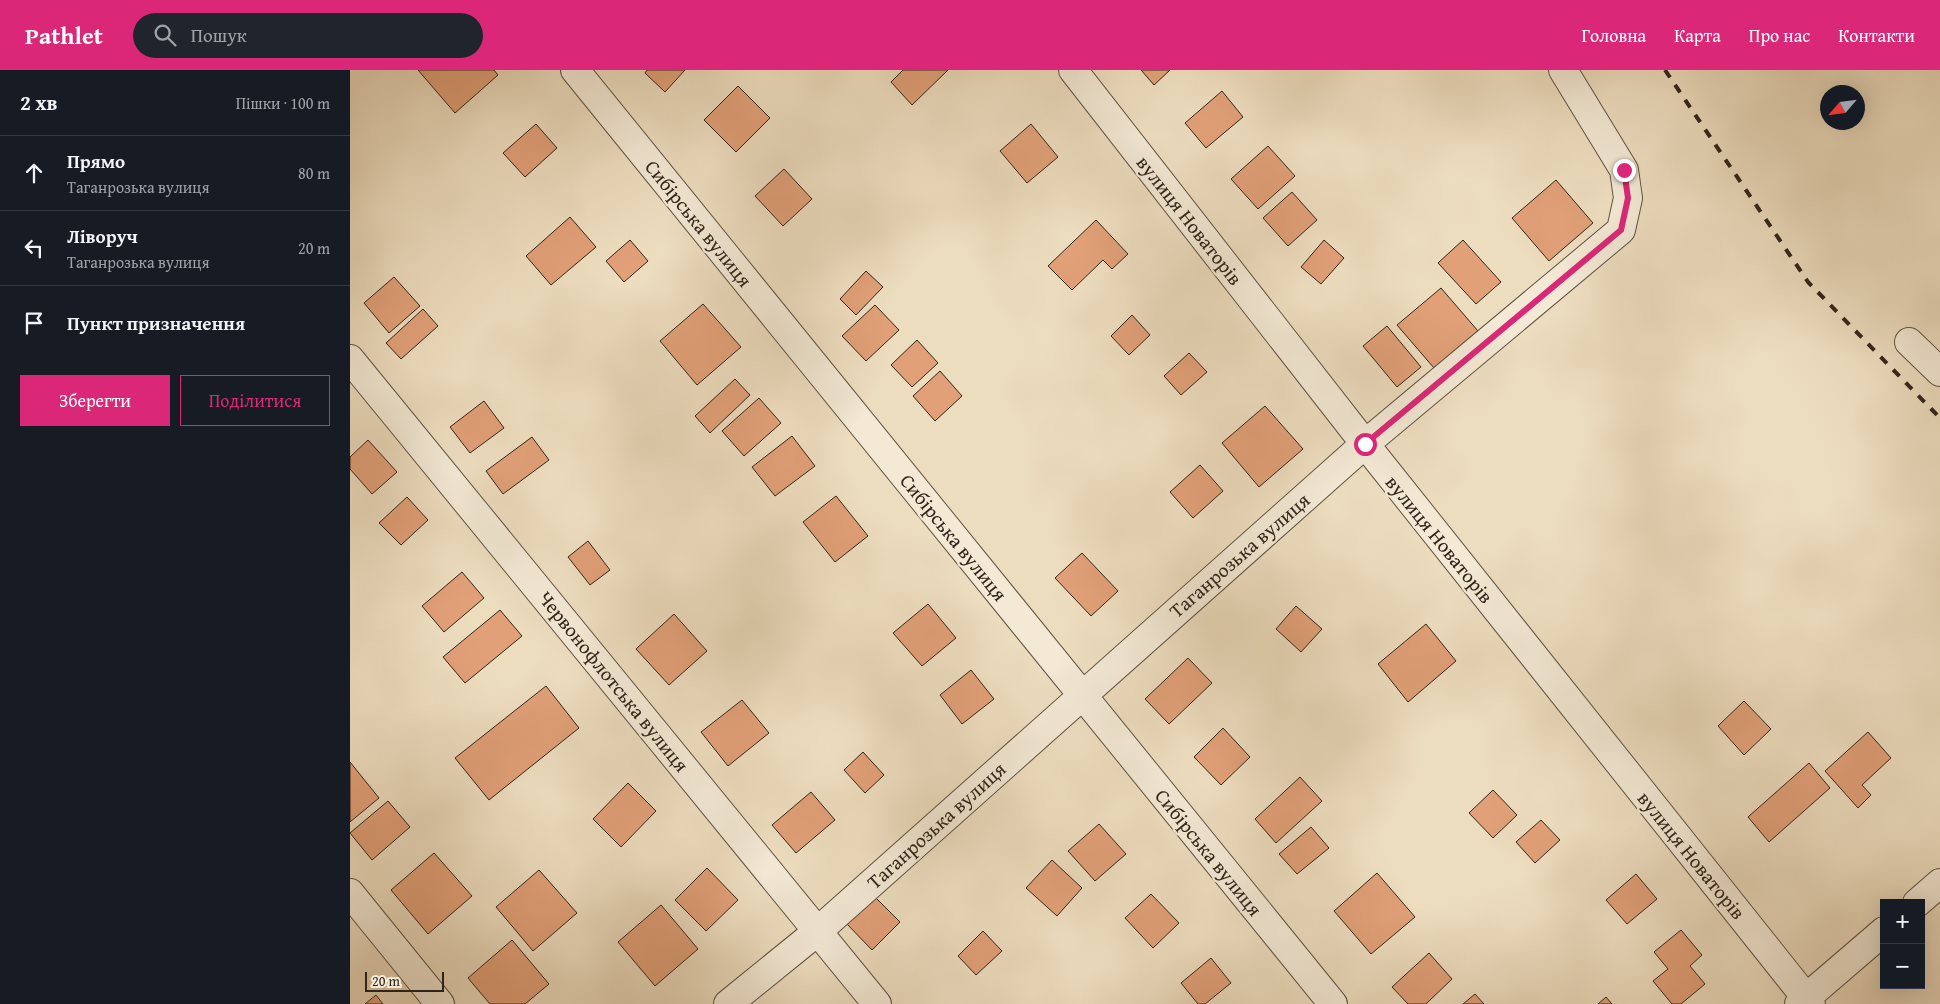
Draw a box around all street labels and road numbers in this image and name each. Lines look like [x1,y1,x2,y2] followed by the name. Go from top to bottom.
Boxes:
[1130,149,1250,291] street label: вулиця Новаторів
[638,153,760,293] street label: Сибірська вулиця
[893,467,1015,607] street label: Сибірська вулиця
[1379,469,1501,609] street label: вулиця Новаторів
[1162,486,1316,624] street label: Таганрозька вулиця
[532,584,696,778] street label: Червонофлотська вулиця
[860,755,1012,895] street label: Таганрозька вулиця
[1148,782,1270,922] street label: Сибірська вулиця
[1631,785,1753,925] street label: вулиця Новаторів

